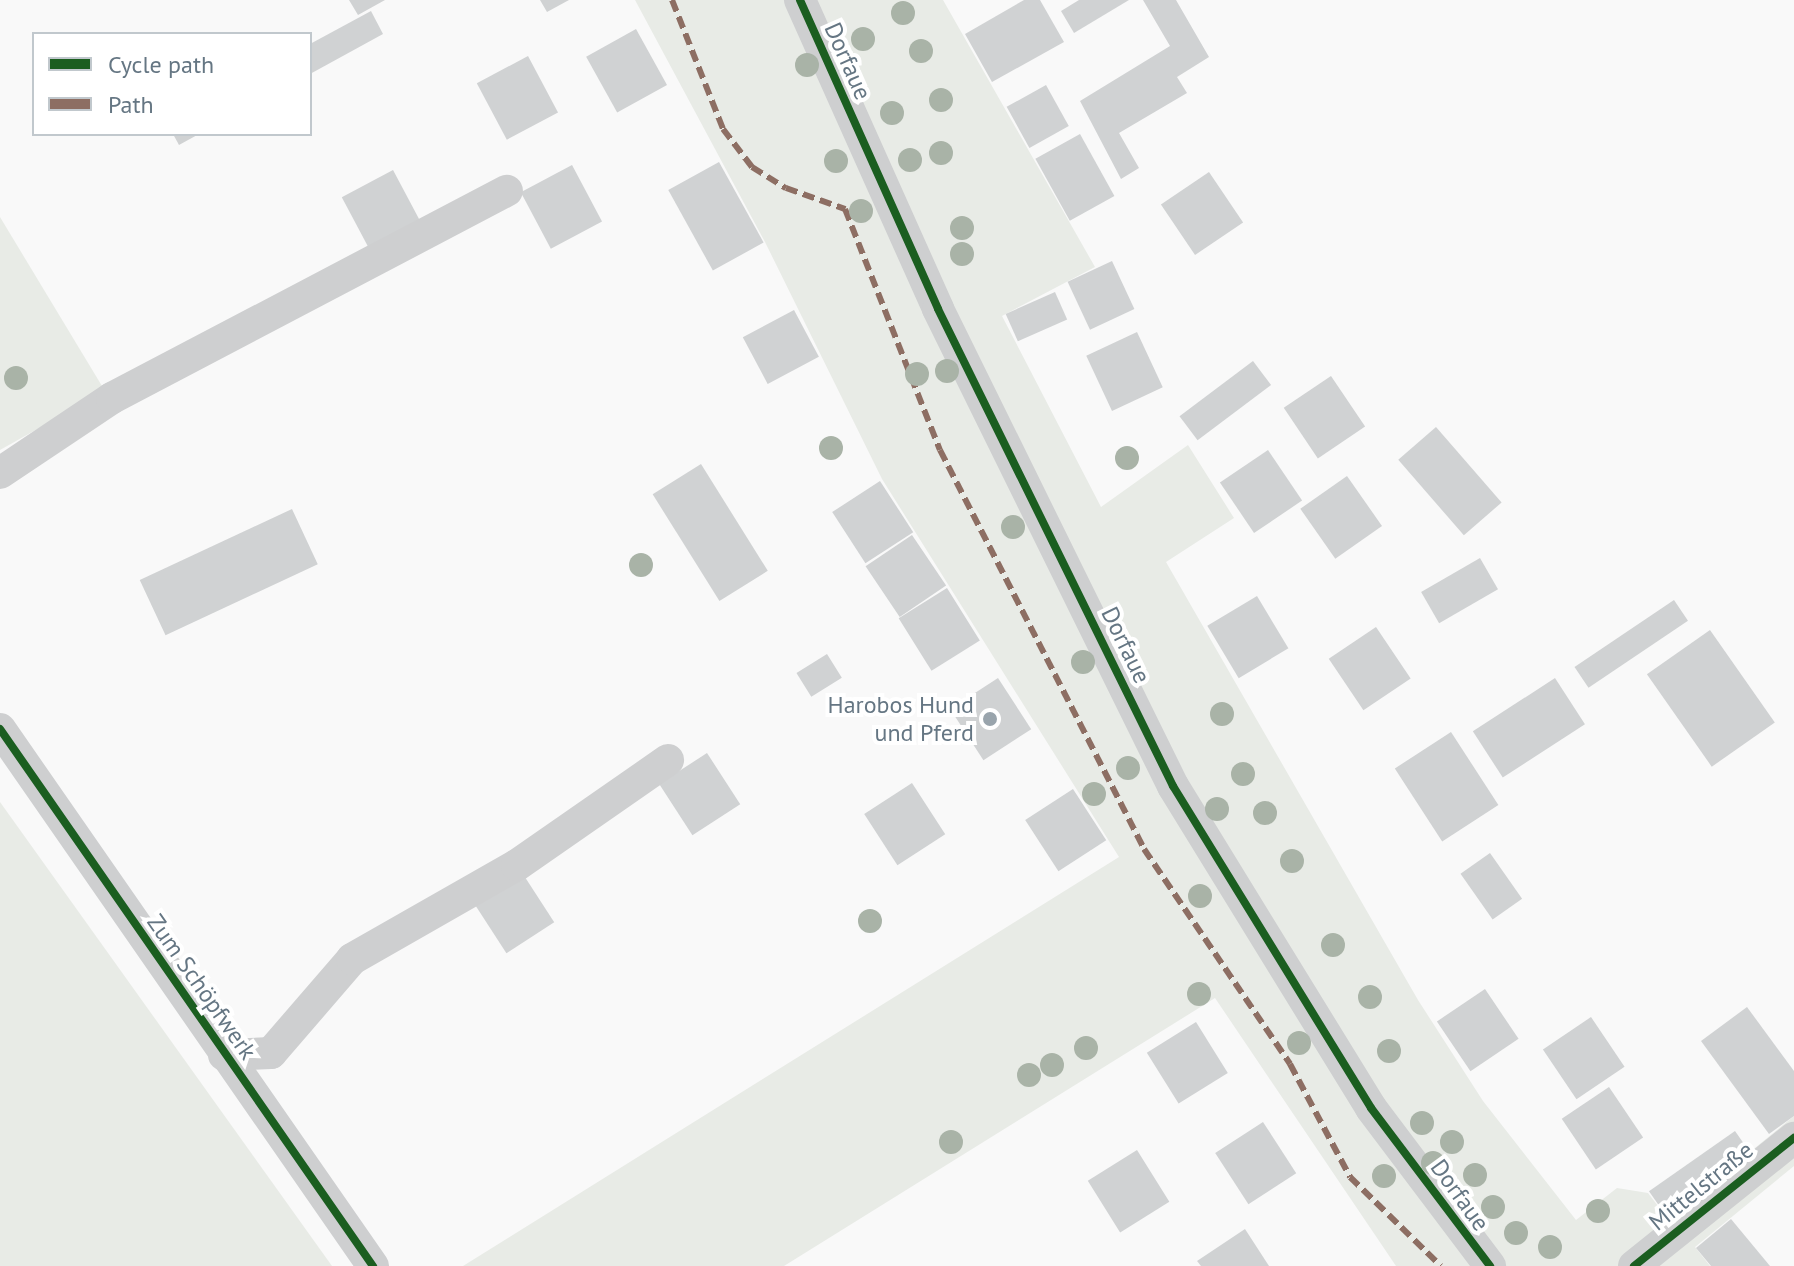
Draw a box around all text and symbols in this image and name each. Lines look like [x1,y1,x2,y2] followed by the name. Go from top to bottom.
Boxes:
[818,18,878,104] street label: Dorfaue
[32,32,312,136] legend
[108,49,214,80] text: Cycle path
[108,89,154,120] text: Path
[1095,602,1157,688] street label: Dorfaue
[828,691,974,747] place label: Harobos Hund und Pferd
[981,710,999,728] marker: Harobos Hund und Pferd
[141,909,263,1065] street label: Zum Schöpfwerk
[1643,1135,1759,1237] street label: Mittelstraße
[1424,1154,1496,1236] street label: Dorfaue

